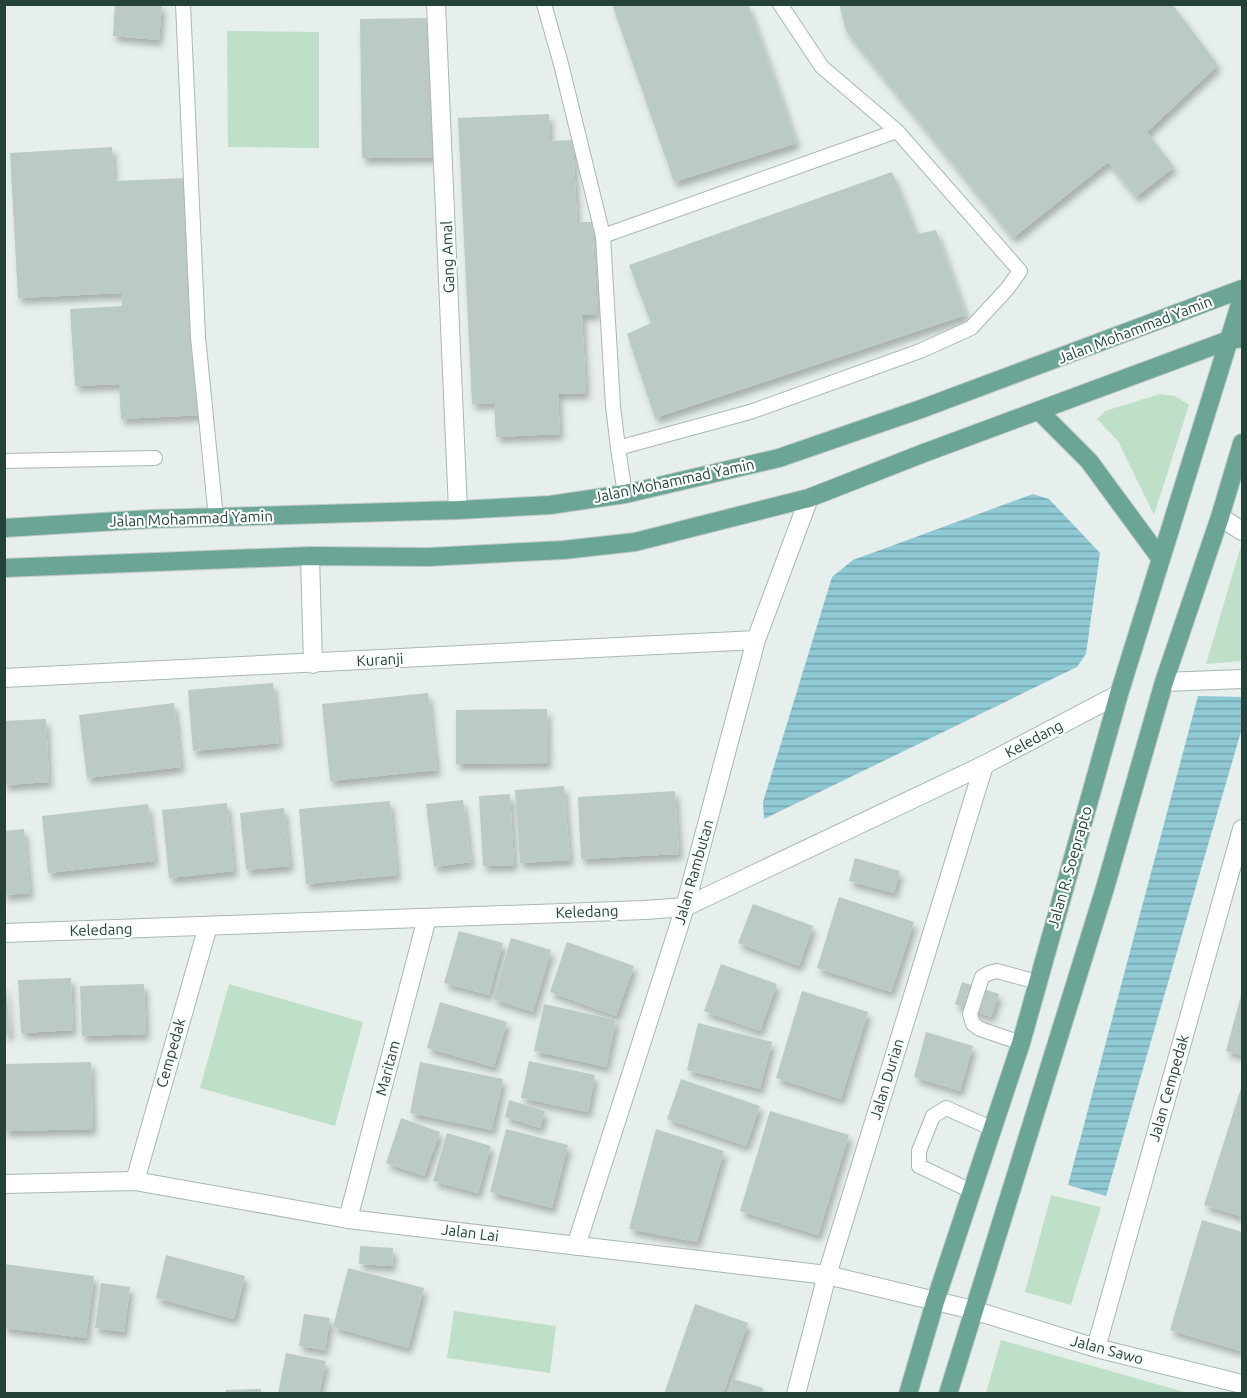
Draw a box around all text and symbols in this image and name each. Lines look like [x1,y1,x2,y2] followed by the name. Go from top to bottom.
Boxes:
[438,220,457,294] street label: Gang Amal
[1055,292,1214,367] street label: Jalan Mohammad Yamin
[592,455,756,506] street label: Jalan Mohammad Yamin
[109,507,273,530] street label: Jalan Mohammad Yamin
[356,650,404,669] street label: Kuranji
[1002,716,1066,761] street label: Keledang
[1044,804,1095,930] street label: Jalan R. Soeprapto
[670,818,717,926] street label: Jalan Rambutan
[555,902,619,921] street label: Keledang
[69,920,133,939] street label: Keledang
[152,1016,189,1090] street label: Cempedak
[1145,1032,1192,1143] street label: Jalan Cempedak
[866,1036,907,1121] street label: Jalan Durian
[372,1038,403,1097] street label: Maritam
[440,1221,500,1244] street label: Jalan Lai
[1069,1332,1145,1367] street label: Jalan Sawo

